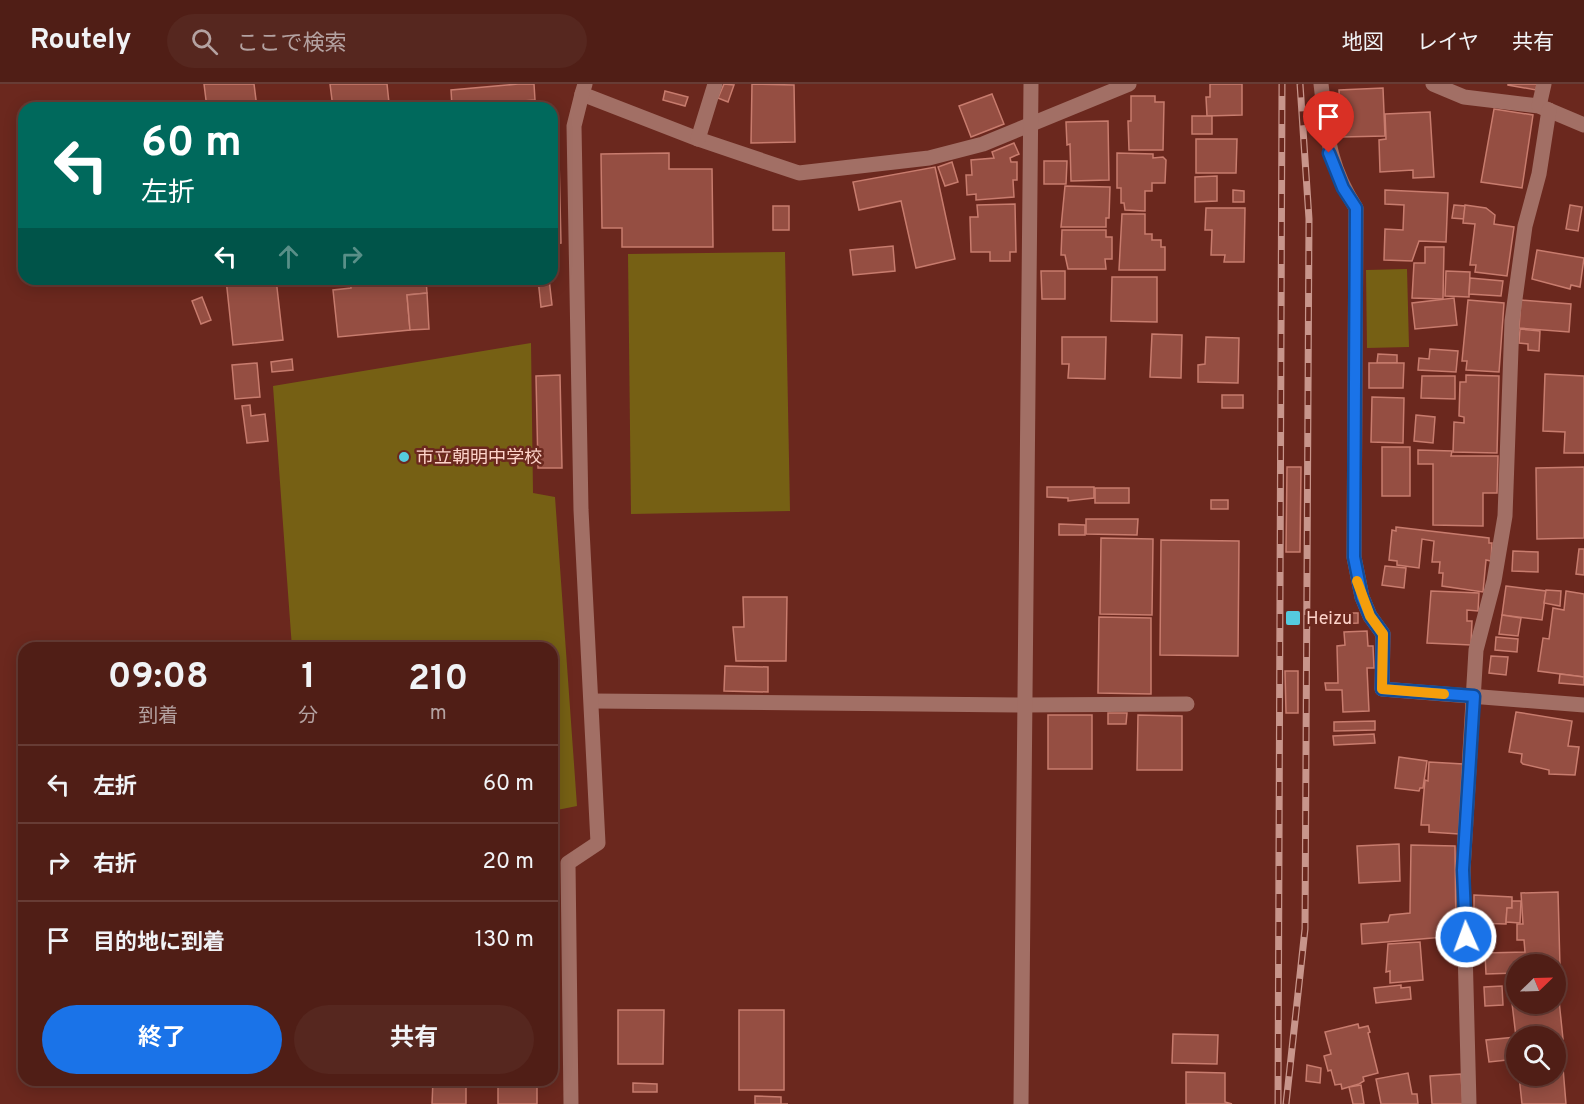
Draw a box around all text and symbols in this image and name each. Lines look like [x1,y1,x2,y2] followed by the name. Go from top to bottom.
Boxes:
[167,14,587,68] search box
[30,23,131,59] text: Routely
[188,25,221,58] icon: search
[1342,30,1384,57] text: 地図
[1417,30,1479,57] text: レイヤ
[1512,30,1554,57] text: 共有
[236,31,346,58] text: ここで検索
[1303,91,1354,153] pin
[1312,100,1345,133] icon: arrive
[141,118,242,171] text: 60 m
[42,126,120,204] icon: left
[141,177,195,211] text: 左折
[209,240,242,273] icon: left
[272,240,305,273] icon: ahead
[335,240,368,273] icon: right
[416,447,542,470] place label: 市立朝明中学校
[397,450,411,464] marker: 市立朝明中学校
[1306,608,1352,631] place label: Heizu
[1284,609,1302,627] marker: Heizu
[108,655,209,701] text: 09:08
[301,655,316,701] text: 1
[408,657,468,703] text: 210
[430,701,447,727] text: m
[138,704,178,730] text: 到着
[298,704,318,730] text: 分
[42,768,75,801] icon: left
[483,771,534,798] text: 60 m
[93,774,137,801] text: 左折
[42,846,75,879] icon: right
[483,849,534,876] text: 20 m
[93,852,137,879] text: 右折
[1434,905,1498,969] position arrow
[42,924,75,957] icon: arrive
[475,927,534,954] text: 130 m
[93,930,225,957] text: 目的地に到着
[1506,954,1566,1014] north arrow
[1506,954,1566,1086] map controls
[42,1005,282,1074] button: 終了
[294,1005,534,1074] button: 共有
[1506,1026,1566,1086] button: search

